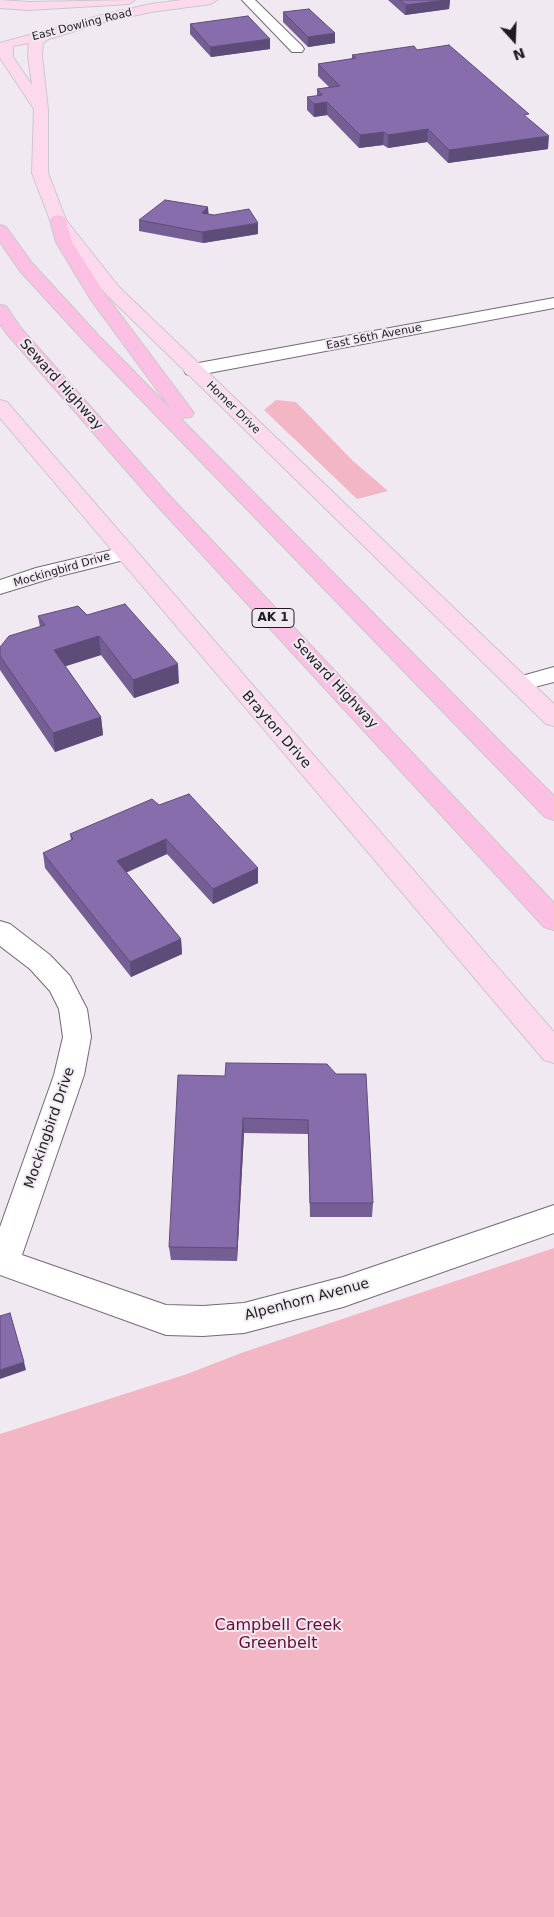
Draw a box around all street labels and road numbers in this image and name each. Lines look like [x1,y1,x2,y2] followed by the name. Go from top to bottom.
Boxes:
[31,6,133,44] street label: East Dowling Road
[325,321,423,353] street label: East 56th Avenue
[16,336,106,434] street label: Seward Highway
[203,379,263,437] street label: Homer Drive
[12,550,112,590] street label: Mockingbird Drive
[252,608,294,628] road number: AK 1
[289,636,381,732] street label: Seward Highway
[238,688,314,772] street label: Brayton Drive
[21,1065,79,1191] street label: Mockingbird Drive
[243,1275,371,1325] street label: Alpenhorn Avenue

